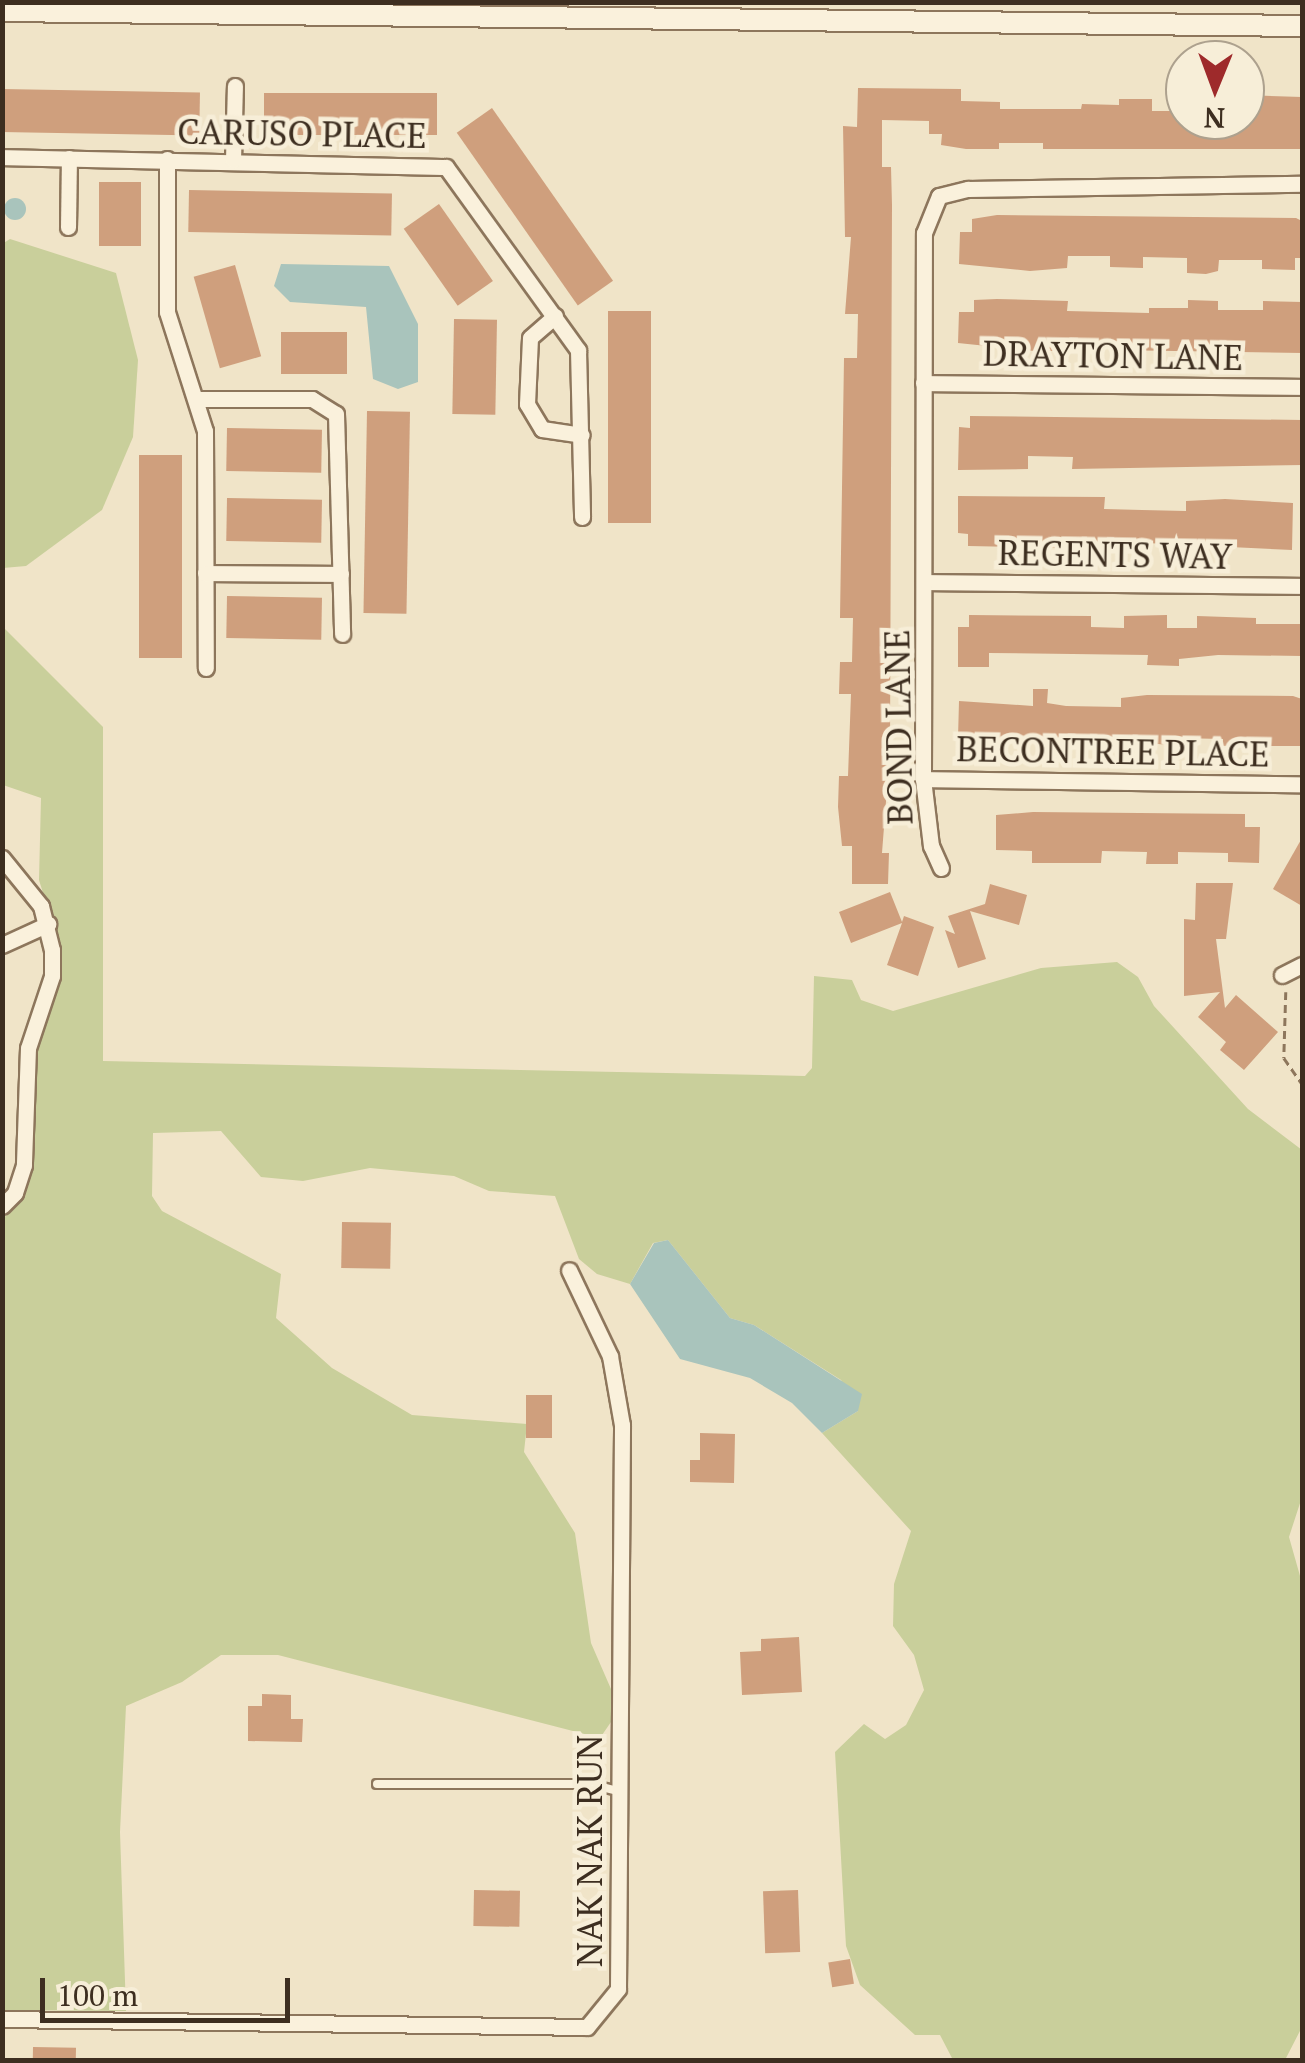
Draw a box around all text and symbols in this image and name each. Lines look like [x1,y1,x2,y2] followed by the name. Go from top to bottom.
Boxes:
[1165,40,1265,140] north arrow
[1204,100,1225,137] text: N
[177,110,427,156] street label: CARUSO PLACE
[983,332,1243,378] street label: DRAYTON LANE
[997,531,1233,577] street label: REGENTS WAY
[875,629,921,825] street label: BOND LANE
[956,727,1270,775] street label: BECONTREE PLACE
[568,1735,610,1967] street label: NAK NAK RUN
[45,1958,295,2020] scale bar
[57,1975,138,2015] text: 100 m

